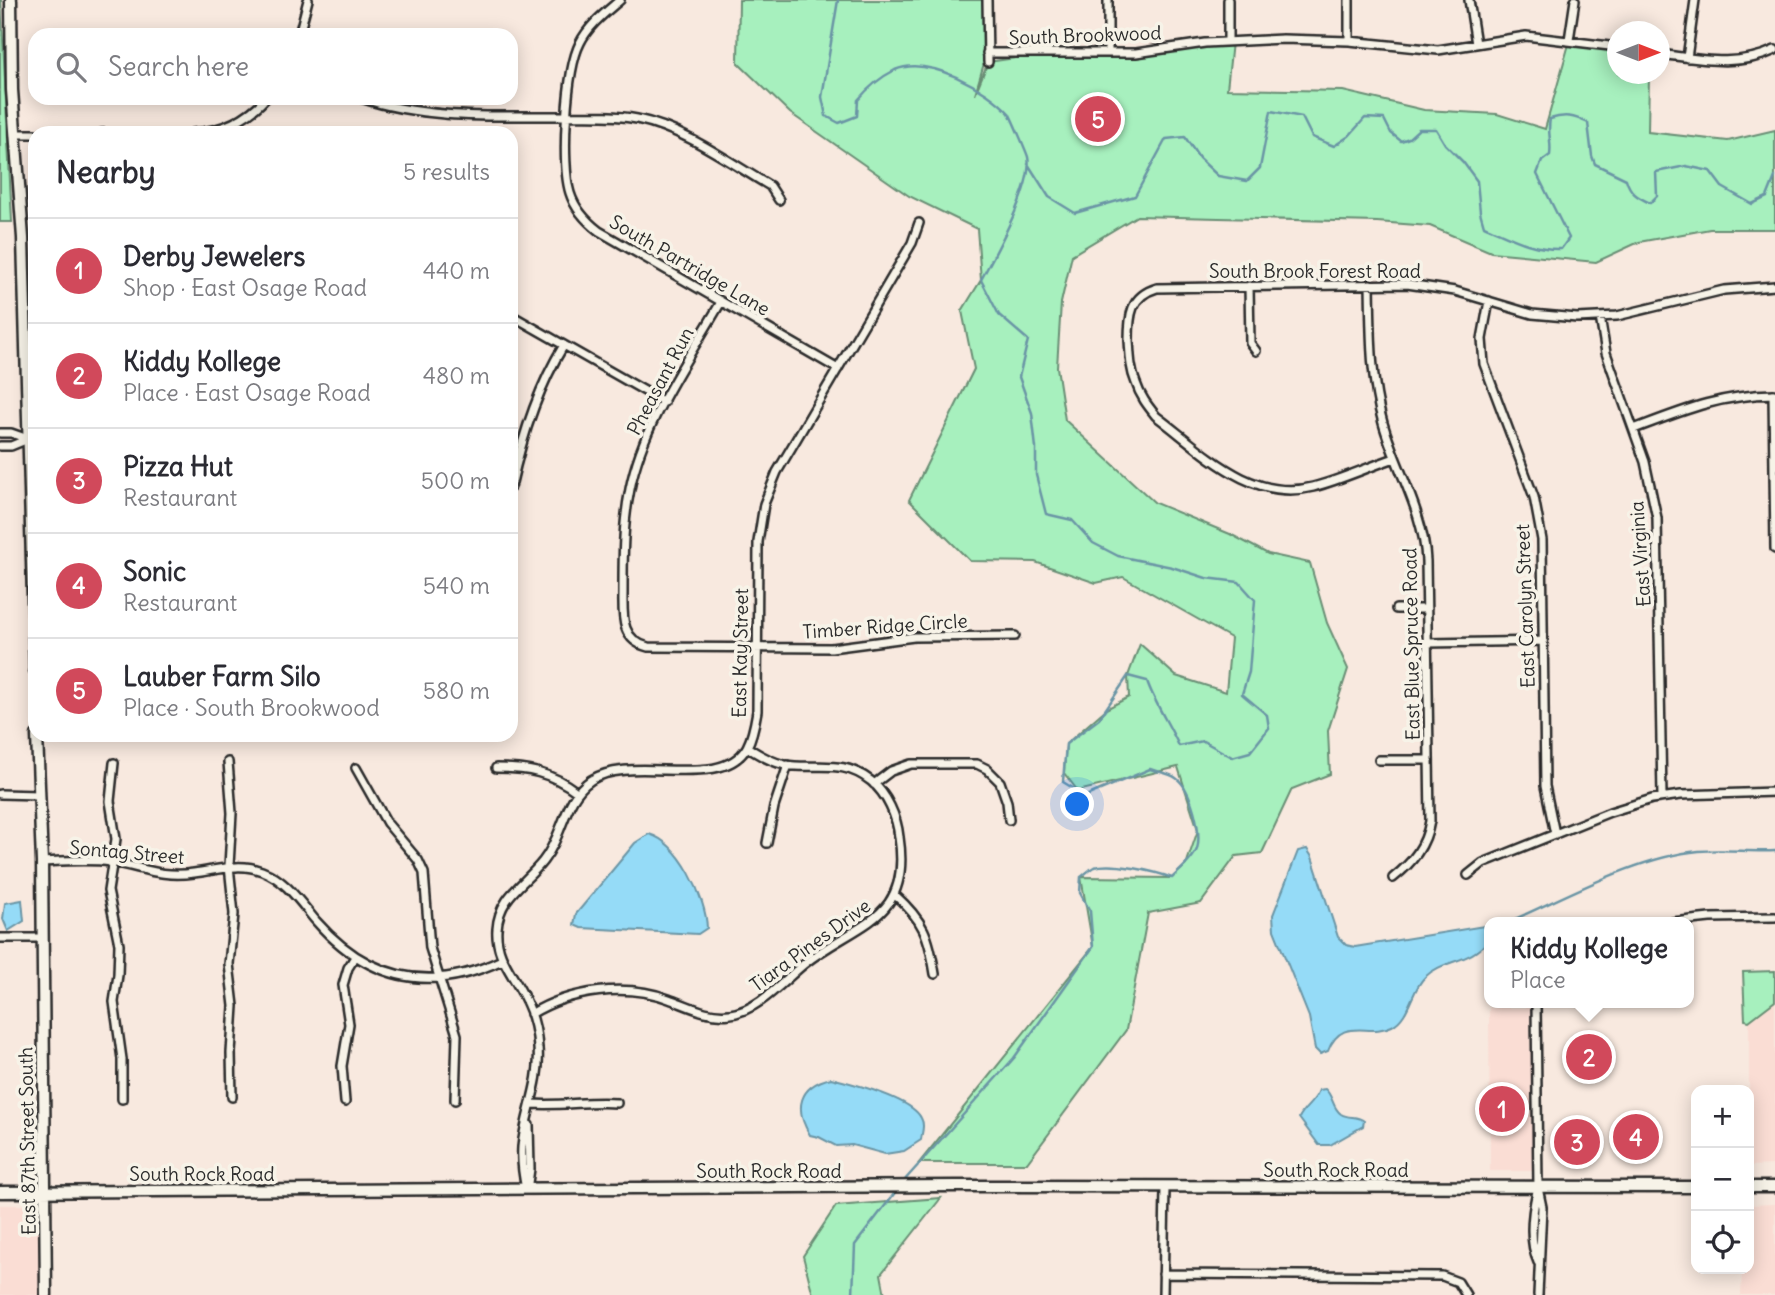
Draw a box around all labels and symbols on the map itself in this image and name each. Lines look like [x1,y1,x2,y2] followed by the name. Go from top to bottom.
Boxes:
[1008,20,1162,50] street label: South Brookwood
[1607,21,1670,84] north arrow
[1075,93,1121,145] pin: 5
[606,209,774,321] street label: South Partridge Lane
[1209,259,1421,283] street label: South Brook Forest Road
[622,323,698,439] street label: Pheasant Run
[1624,500,1656,608] street label: East Virginia
[1510,524,1540,688] street label: East Carolyn Street
[1397,548,1425,740] street label: East Blue Spruce Road
[727,588,753,718] street label: East Kay Street
[802,608,968,644] street label: Timber Ridge Circle
[1060,787,1094,821] your location
[69,835,185,869] street label: Sontag Street
[745,893,875,997] street label: Tiara Pines Drive
[1566,1031,1612,1083] pin: 2
[13,1047,41,1235] street label: East 87th Street South
[1479,1083,1525,1135] pin: 1
[1613,1111,1659,1163] pin: 4
[1554,1116,1600,1168] pin: 3
[1263,1158,1409,1182] street label: South Rock Road
[696,1159,842,1183] street label: South Rock Road
[129,1162,275,1186] street label: South Rock Road

